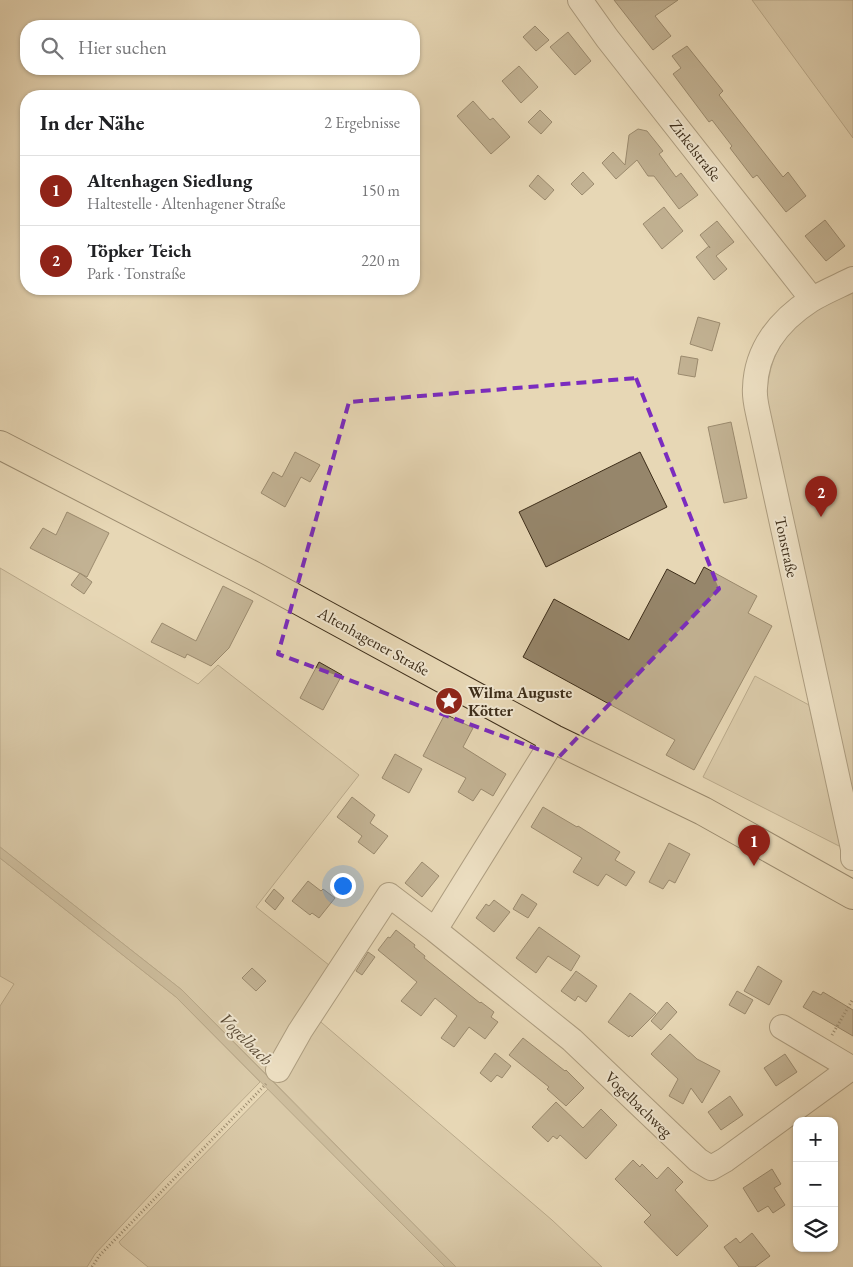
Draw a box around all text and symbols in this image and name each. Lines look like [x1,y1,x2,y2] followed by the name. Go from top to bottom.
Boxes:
[20,20,420,75] search box
[38,34,66,62] icon: search
[78,35,167,60] text: Hier suchen
[40,109,145,136] text: In der Nähe
[324,112,400,133] text: 2 Ergebnisse
[665,115,726,185] street label: Zirkelstraße
[87,168,252,193] text: Altenhagen Siedlung
[52,180,60,201] text: 1
[361,180,400,201] text: 150 m
[87,193,286,214] text: Haltestelle · Altenhagener Straße
[87,238,192,263] text: Töpker Teich
[52,250,60,271] text: 2
[361,250,400,271] text: 220 m
[87,263,186,284] text: Park · Tonstraße
[805,476,837,517] pin: 2
[770,515,803,579] street label: Tonstraße
[313,602,433,681] street label: Altenhagener Straße
[468,682,573,721] place label: Wilma Auguste Kötter
[434,686,464,716] place icon: Wilma Auguste Kötter
[738,825,770,866] pin: 1
[330,873,356,899] your location
[214,1007,278,1071] water label: Vogelbach
[600,1067,678,1143] street label: Vogelbachweg
[793,1117,838,1252] map controls
[793,1117,838,1162] button: +
[793,1162,838,1207] button: −
[793,1207,838,1252] button: layers

